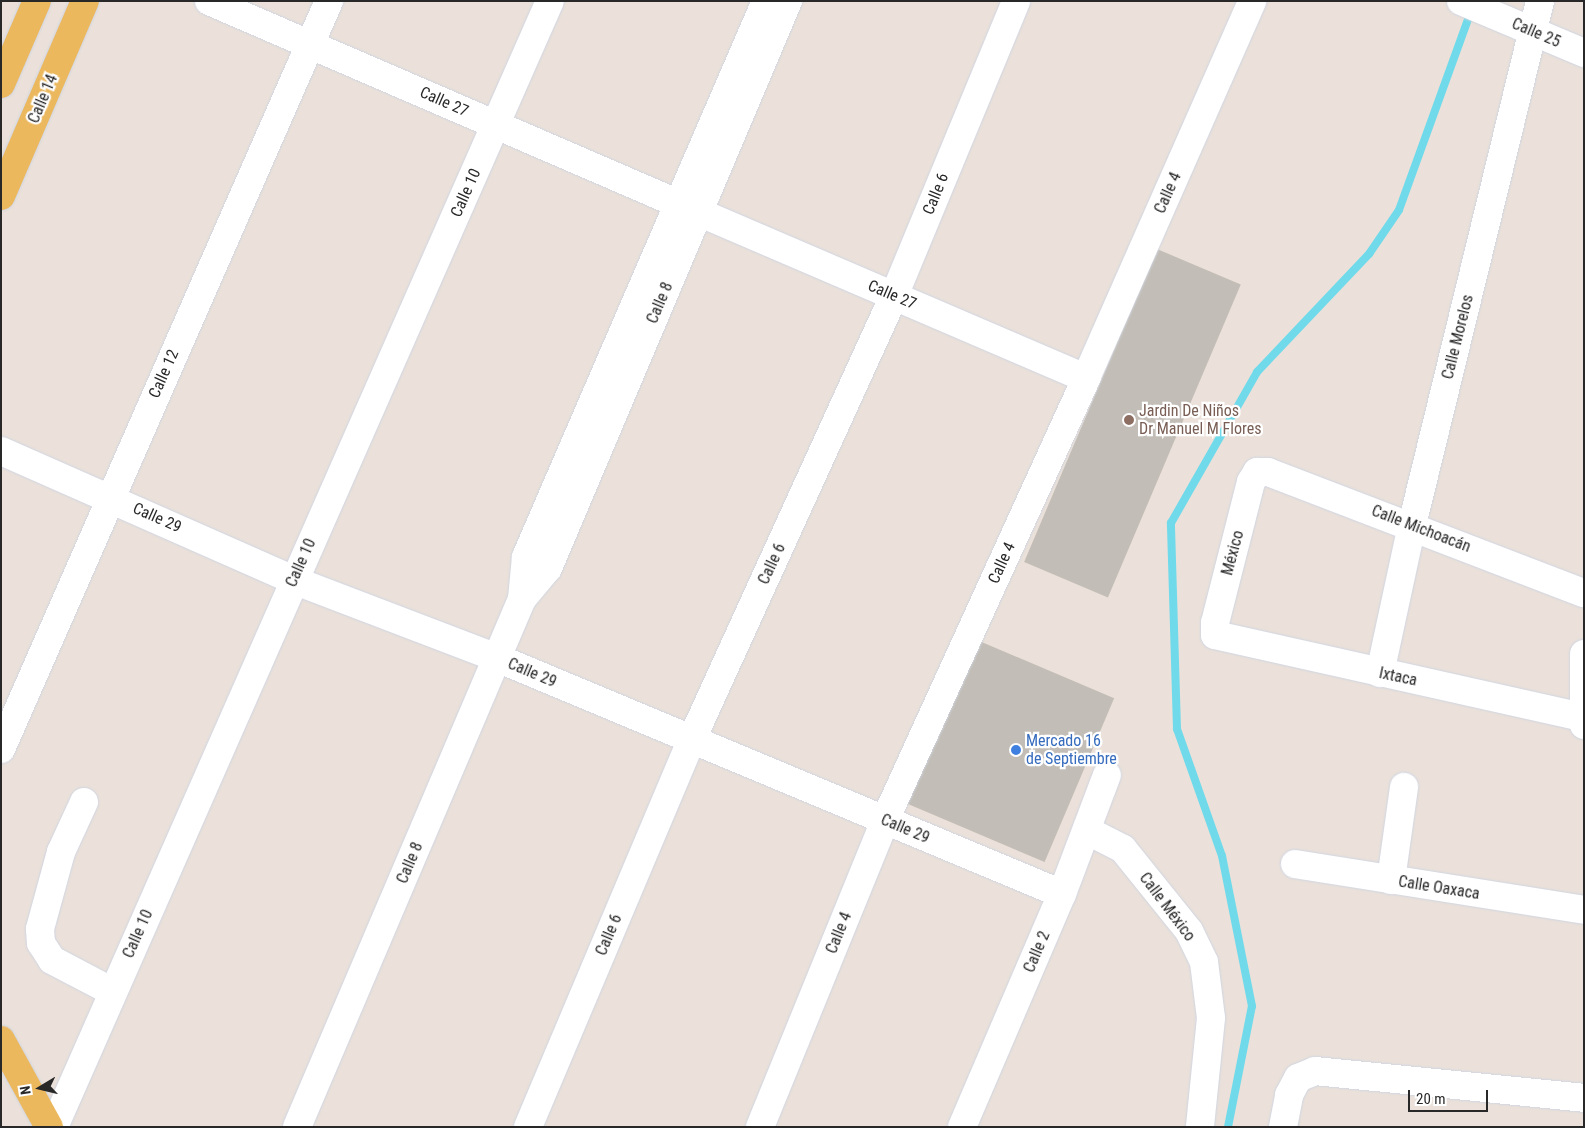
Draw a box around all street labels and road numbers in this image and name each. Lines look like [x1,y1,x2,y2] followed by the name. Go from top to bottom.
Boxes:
[1509,14,1563,52] street label: Calle 25
[24,72,62,126] street label: Calle 14
[417,83,471,121] street label: Calle 27
[447,166,485,220] street label: Calle 10
[1150,169,1186,217] street label: Calle 4
[919,170,953,218] street label: Calle 6
[865,276,919,314] street label: Calle 27
[643,279,677,327] street label: Calle 8
[1438,293,1478,381] street label: Calle Morelos
[145,347,183,401] street label: Calle 12
[130,499,184,537] street label: Calle 29
[1369,501,1473,557] street label: Calle Michoacán
[1218,528,1248,578] street label: México
[282,536,320,590] street label: Calle 10
[984,539,1020,587] street label: Calle 4
[754,540,790,588] street label: Calle 6
[505,654,559,692] street label: Calle 29
[1377,664,1419,690] street label: Ixtaca
[878,810,932,848] street label: Calle 29
[393,839,427,887] street label: Calle 8
[1135,869,1199,945] street label: Calle México
[1397,872,1481,904] street label: Calle Oaxaca
[119,907,157,961] street label: Calle 10
[822,909,856,957] street label: Calle 4
[592,911,626,959] street label: Calle 6
[1020,928,1054,976] street label: Calle 2

